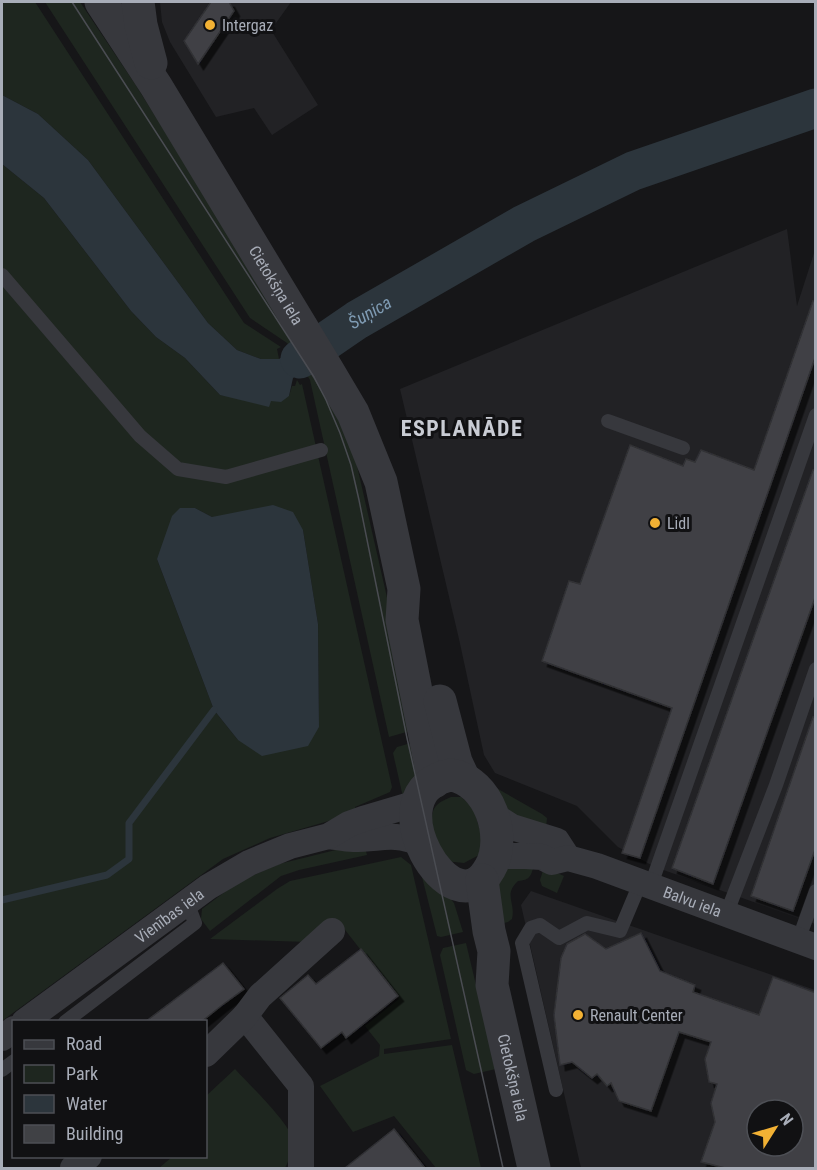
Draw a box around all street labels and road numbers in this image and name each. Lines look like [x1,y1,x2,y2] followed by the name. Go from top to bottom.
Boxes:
[245,242,307,328] street label: Cietokšņa iela
[660,882,724,921] street label: Balvu iela
[131,884,208,947] street label: Vienības iela
[494,1032,532,1123] street label: Cietokšņa iela

